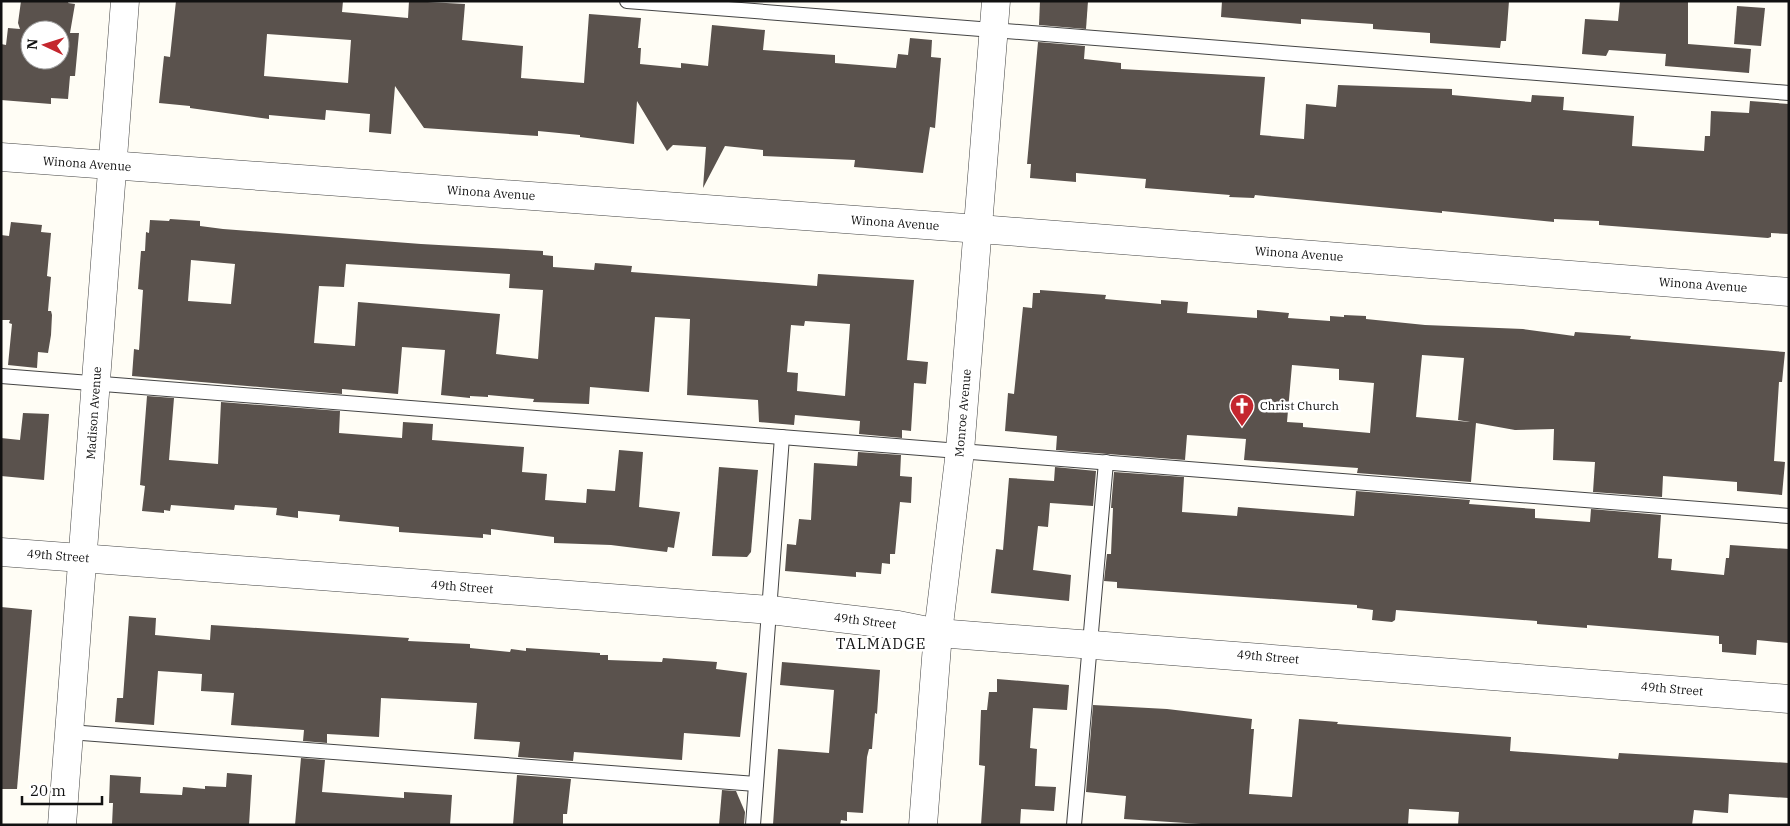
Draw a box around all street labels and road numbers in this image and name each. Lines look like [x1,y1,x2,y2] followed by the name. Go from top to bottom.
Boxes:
[42,153,132,174] street label: Winona Avenue
[446,182,536,203] street label: Winona Avenue
[850,212,940,233] street label: Winona Avenue
[1254,243,1344,264] street label: Winona Avenue
[1658,274,1748,295] street label: Winona Avenue
[83,366,104,460] street label: Madison Avenue
[951,368,974,458] street label: Monroe Avenue
[26,546,90,565] street label: 49th Street
[430,577,494,596] street label: 49th Street
[833,609,897,632] street label: 49th Street
[1236,646,1300,667] street label: 49th Street
[1640,678,1704,699] street label: 49th Street

